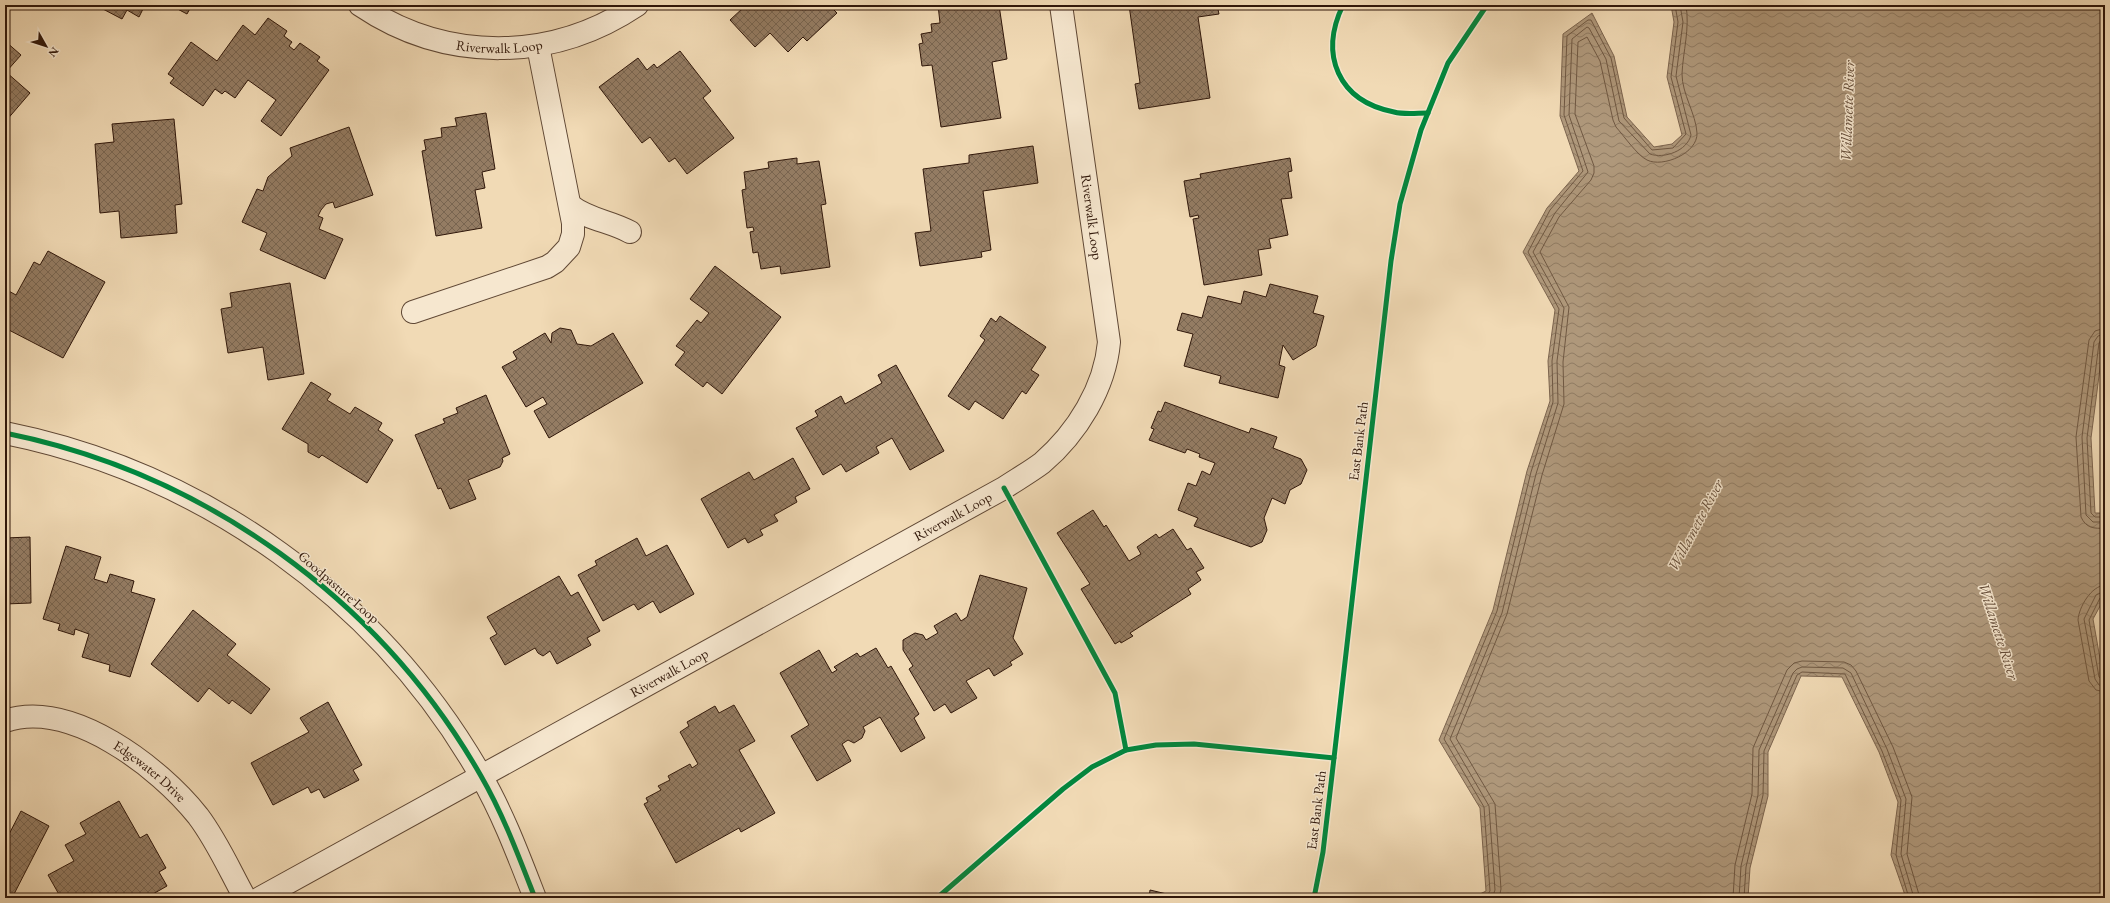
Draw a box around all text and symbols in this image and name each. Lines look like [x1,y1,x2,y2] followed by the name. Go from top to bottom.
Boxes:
[26,26,66,66] north arrow
[455,35,544,57] street label: Riverwalk Loop
[45,44,62,60] text: N
[1836,59,1858,162] water label: Willamette River
[1077,173,1107,261] street label: Riverwalk Loop
[1344,400,1372,482] street label: East Bank Path
[1663,475,1728,574] water label: Willamette River
[911,487,995,545] street label: Riverwalk Loop
[295,547,383,627] street label: Goodpasture Loop
[1974,580,2024,683] water label: Willamette River
[627,644,711,701] street label: Riverwalk Loop
[110,736,190,806] street label: Edgewater Drive
[1302,769,1330,851] street label: East Bank Path

